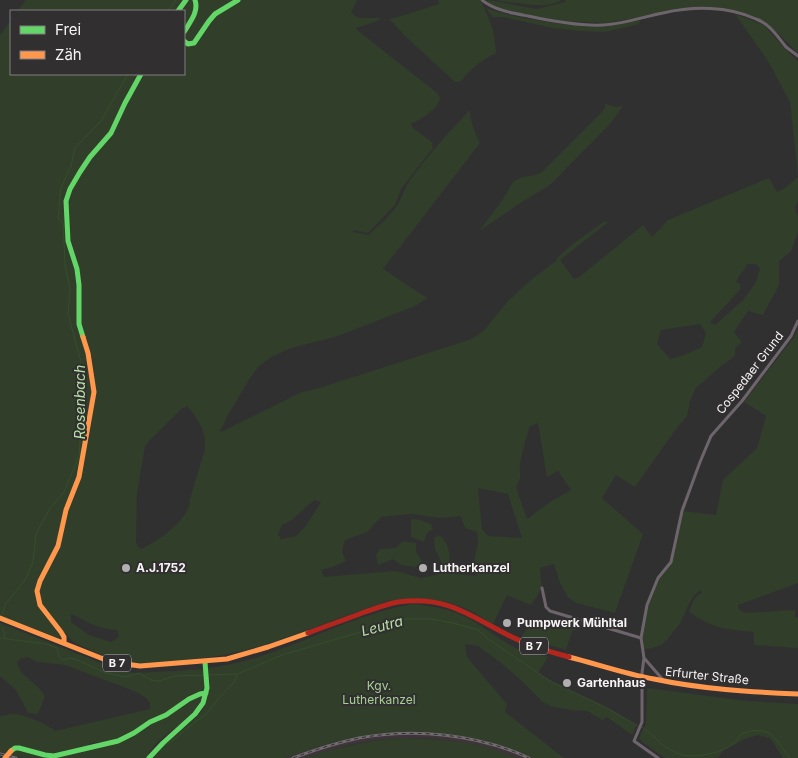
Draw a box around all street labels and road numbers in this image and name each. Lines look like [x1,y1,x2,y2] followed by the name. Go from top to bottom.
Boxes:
[713,328,786,417] street label: Cospedaer Grund
[520,637,548,654] road number: B 7
[103,654,131,671] road number: B 7
[664,664,750,687] street label: Erfurter Straße

